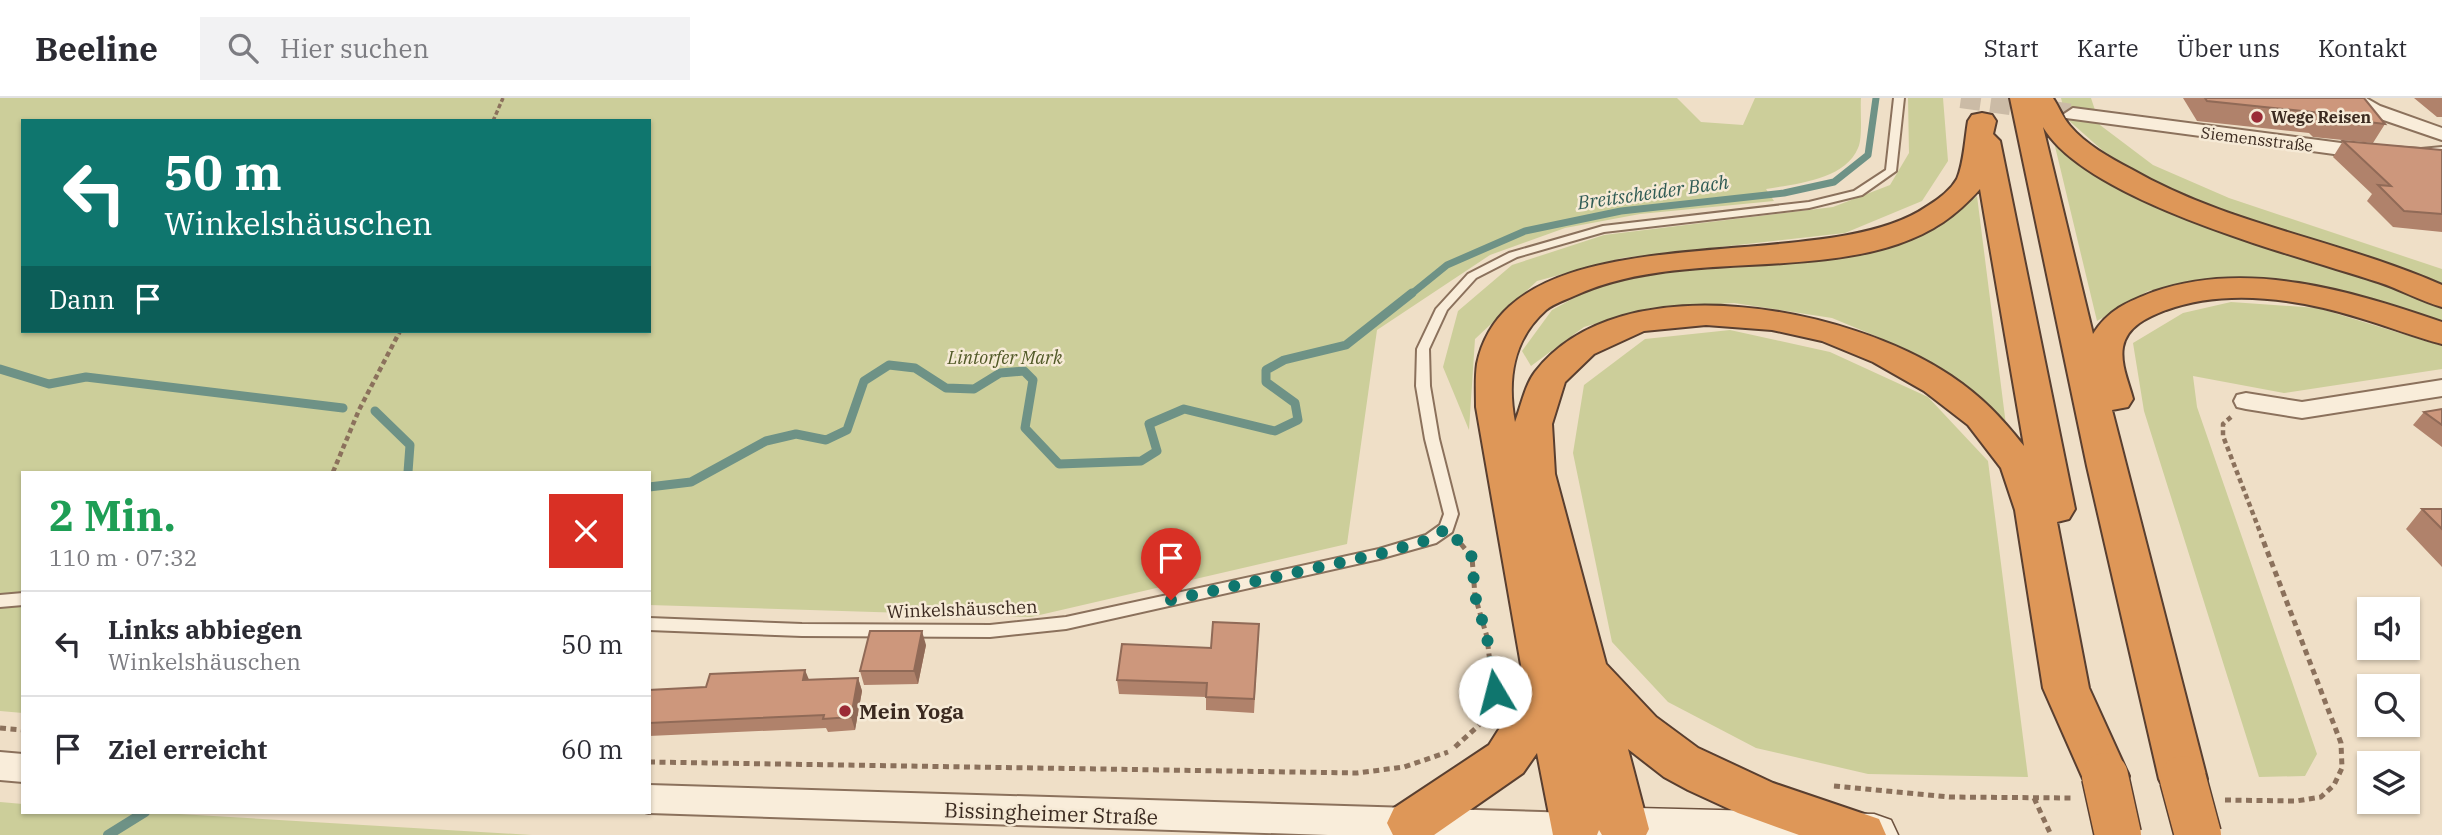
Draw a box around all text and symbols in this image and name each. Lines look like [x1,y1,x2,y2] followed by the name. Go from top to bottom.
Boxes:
[200,17,690,80] search box
[35,27,158,70] text: Beeline
[224,29,262,67] icon: search
[280,31,429,65] text: Hier suchen
[1984,32,2039,64] text: Start
[2077,32,2139,64] text: Karte
[2177,32,2280,64] text: Über uns
[2318,32,2407,64] text: Kontakt
[2271,107,2371,127] place label: Wege Reisen
[2249,109,2265,125] marker: Wege Reisen
[2200,122,2314,156] street label: Siemensstraße
[164,140,282,203] text: 50 m
[49,147,140,238] icon: left
[1575,169,1731,215] water label: Breitscheider Bach
[164,202,432,244] text: Winkelshäuschen
[129,280,167,318] icon: arrive
[49,282,115,316] text: Dann
[946,346,1063,369] park label: Lintorfer Mark
[49,488,176,543] text: 2 Min.
[549,494,623,568] button: close
[1141,528,1201,600] pin
[1152,539,1190,577] icon: arrive
[49,542,198,572] text: 110 m · 07:32
[886,595,1038,623] street label: Winkelshäuschen
[2357,597,2420,814] map controls
[2357,597,2420,660] button: sound
[108,612,303,646] text: Links abbiegen
[49,625,87,663] icon: left
[561,627,623,661] text: 50 m
[108,646,301,676] text: Winkelshäuschen
[1458,655,1532,729] position arrow
[2357,674,2420,737] button: search
[859,697,964,725] place label: Mein Yoga
[837,703,853,719] marker: Mein Yoga
[49,730,87,768] icon: arrive
[108,732,267,766] text: Ziel erreicht
[561,732,623,766] text: 60 m
[2357,751,2420,814] button: layers
[943,795,1159,831] street label: Bissingheimer Straße

